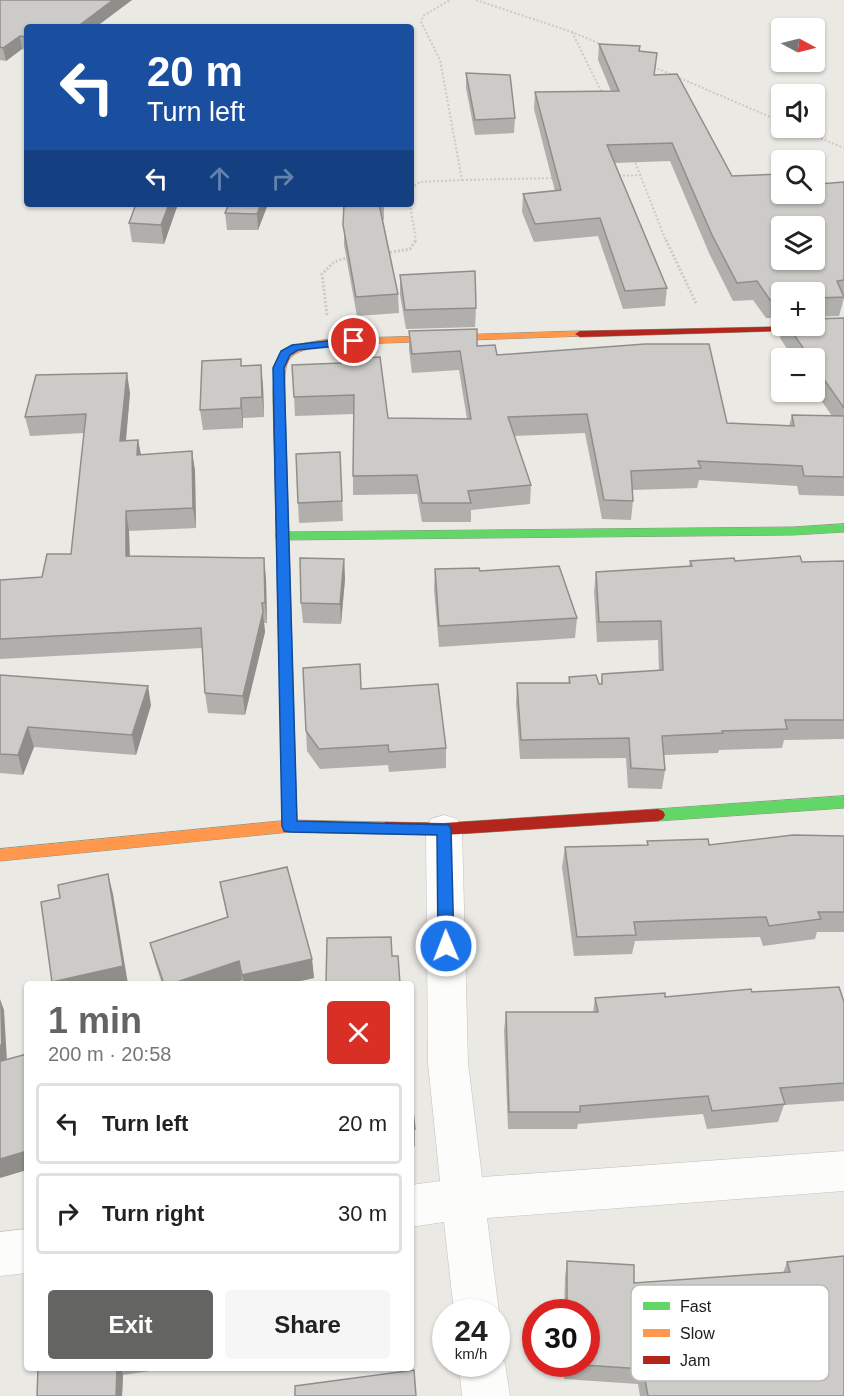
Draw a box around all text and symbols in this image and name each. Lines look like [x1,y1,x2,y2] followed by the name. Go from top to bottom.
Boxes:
[771,18,825,72] north arrow
[771,18,825,402] map controls
[48,48,126,126] icon: left
[147,48,243,95] text: 20 m
[771,84,825,138] button: sound
[147,97,245,127] text: Turn left
[771,150,825,204] button: search
[140,162,173,195] icon: left
[203,162,236,195] icon: ahead
[266,162,299,195] icon: right
[771,216,825,270] button: layers
[771,282,825,336] button: +
[328,315,379,366] pin
[337,324,370,357] icon: arrive
[771,348,825,402] button: −
[414,914,478,978] position arrow
[48,1000,142,1041] text: 1 min
[327,1001,390,1064] button: close
[48,1043,171,1065] text: 200 m · 20:58
[51,1107,84,1140] icon: left
[102,1111,188,1136] text: Turn left
[338,1111,387,1136] text: 20 m
[51,1197,84,1230] icon: right
[102,1201,204,1226] text: Turn right
[338,1201,387,1226] text: 30 m
[631,1285,829,1381] legend
[48,1290,213,1359] button: Exit
[225,1290,390,1359] button: Share
[680,1298,712,1315] text: Fast
[522,1299,600,1377] speed limit sign: 30
[454,1314,488,1347] text: 24
[680,1325,715,1342] text: Slow
[455,1345,487,1362] text: km/h
[680,1352,710,1369] text: Jam

